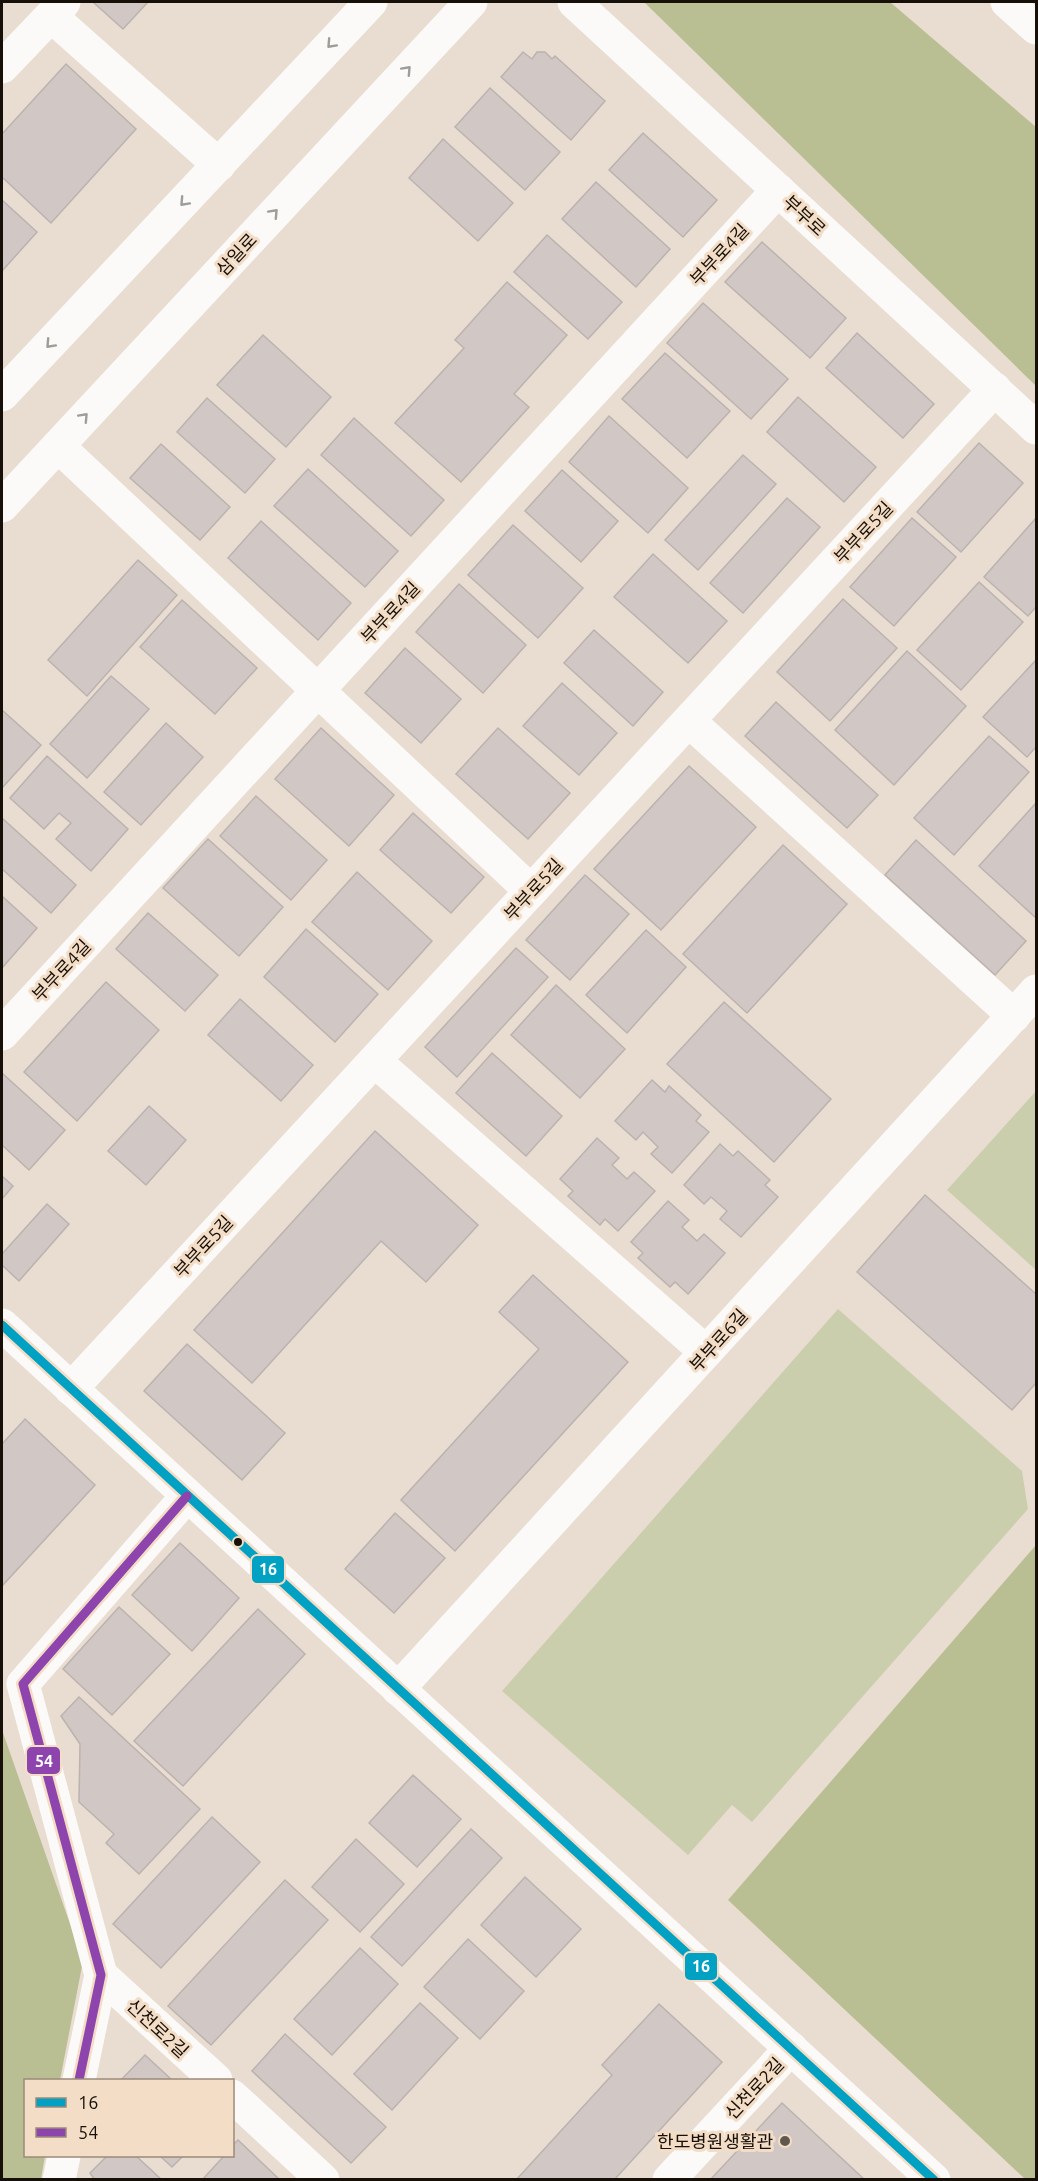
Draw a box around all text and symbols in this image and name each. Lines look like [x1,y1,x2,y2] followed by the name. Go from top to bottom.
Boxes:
[328,37,339,48] one-way arrow
[400,66,411,77] one-way arrow
[780,191,830,239] street label: 부부로
[180,196,191,206] one-way arrow
[267,209,278,220] one-way arrow
[686,219,752,289] street label: 부부로4길
[212,229,260,279] street label: 삼일로
[46,337,57,347] one-way arrow
[77,413,88,424] one-way arrow
[830,497,896,567] street label: 부부로5길
[357,577,423,647] street label: 부부로4길
[500,854,566,924] street label: 부부로5길
[28,935,94,1005] street label: 부부로4길
[170,1211,236,1281] street label: 부부로5길
[685,1305,751,1375] street label: 부부로6길
[232,1536,244,1548] unlabelled marker
[251,1555,285,1584] line badge: 16
[259,1560,277,1578] text: 16
[26,1746,61,1775] line badge: 54
[35,1752,53,1770] text: 54
[684,1952,718,1981] line badge: 16
[692,1957,710,1975] text: 16
[123,1995,193,2061] street label: 신천로2길
[721,2053,787,2123] street label: 신천로2길
[24,2079,234,2157] legend
[78,2092,98,2112] text: 16
[78,2122,98,2142] text: 54
[657,2131,773,2151] place label: 한도병원생활관
[778,2134,792,2148] marker: 한도병원생활관

